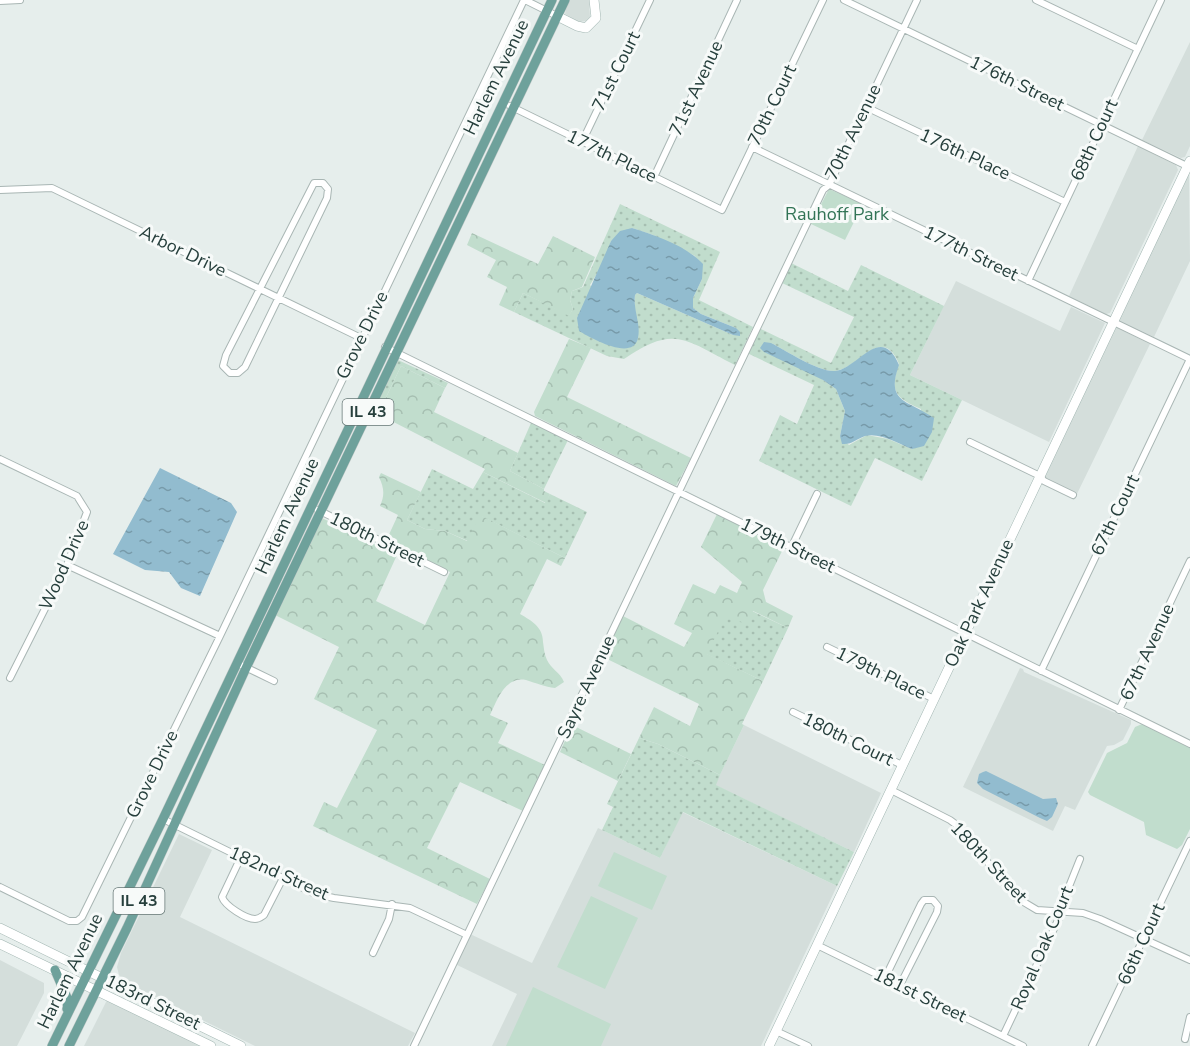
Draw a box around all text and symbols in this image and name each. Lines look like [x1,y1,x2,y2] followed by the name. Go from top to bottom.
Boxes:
[458,15,534,139] street label: Harlem Avenue
[586,27,646,115] street label: 71st Court
[663,37,729,139] street label: 71st Avenue
[966,50,1069,117] street label: 176th Street
[742,60,802,150] street label: 70th Court
[819,80,887,184] street label: 70th Avenue
[1065,95,1124,185] street label: 68th Court
[916,123,1014,185] street label: 176th Place
[563,124,661,188] street label: 177th Place
[785,202,890,226] park label: Rauhoff Park
[136,220,230,282] street label: Arbor Drive
[920,220,1023,287] street label: 177th Street
[330,287,394,383] street label: Grove Drive
[342,399,394,425] road number: IL 43
[250,454,324,578] street label: Harlem Avenue
[1085,470,1145,560] street label: 67th Court
[326,506,429,573] street label: 180th Street
[737,512,840,579] street label: 179th Street
[33,516,95,614] street label: Wood Drive
[939,535,1019,671] street label: Oak Park Avenue
[1114,600,1180,704] street label: 67th Avenue
[552,631,620,743] street label: Sayre Avenue
[832,641,930,705] street label: 179th Place
[799,707,898,772] street label: 180th Court
[120,726,184,822] street label: Grove Drive
[945,816,1033,908] street label: 180th Street
[225,840,333,906] street label: 182nd Street
[1005,882,1079,1013] street label: Royal Oak Court
[114,888,164,914] road number: IL 43
[1112,899,1171,989] street label: 66th Court
[32,909,108,1033] street label: Harlem Avenue
[869,962,971,1028] street label: 181st Street
[101,969,205,1036] street label: 183rd Street

